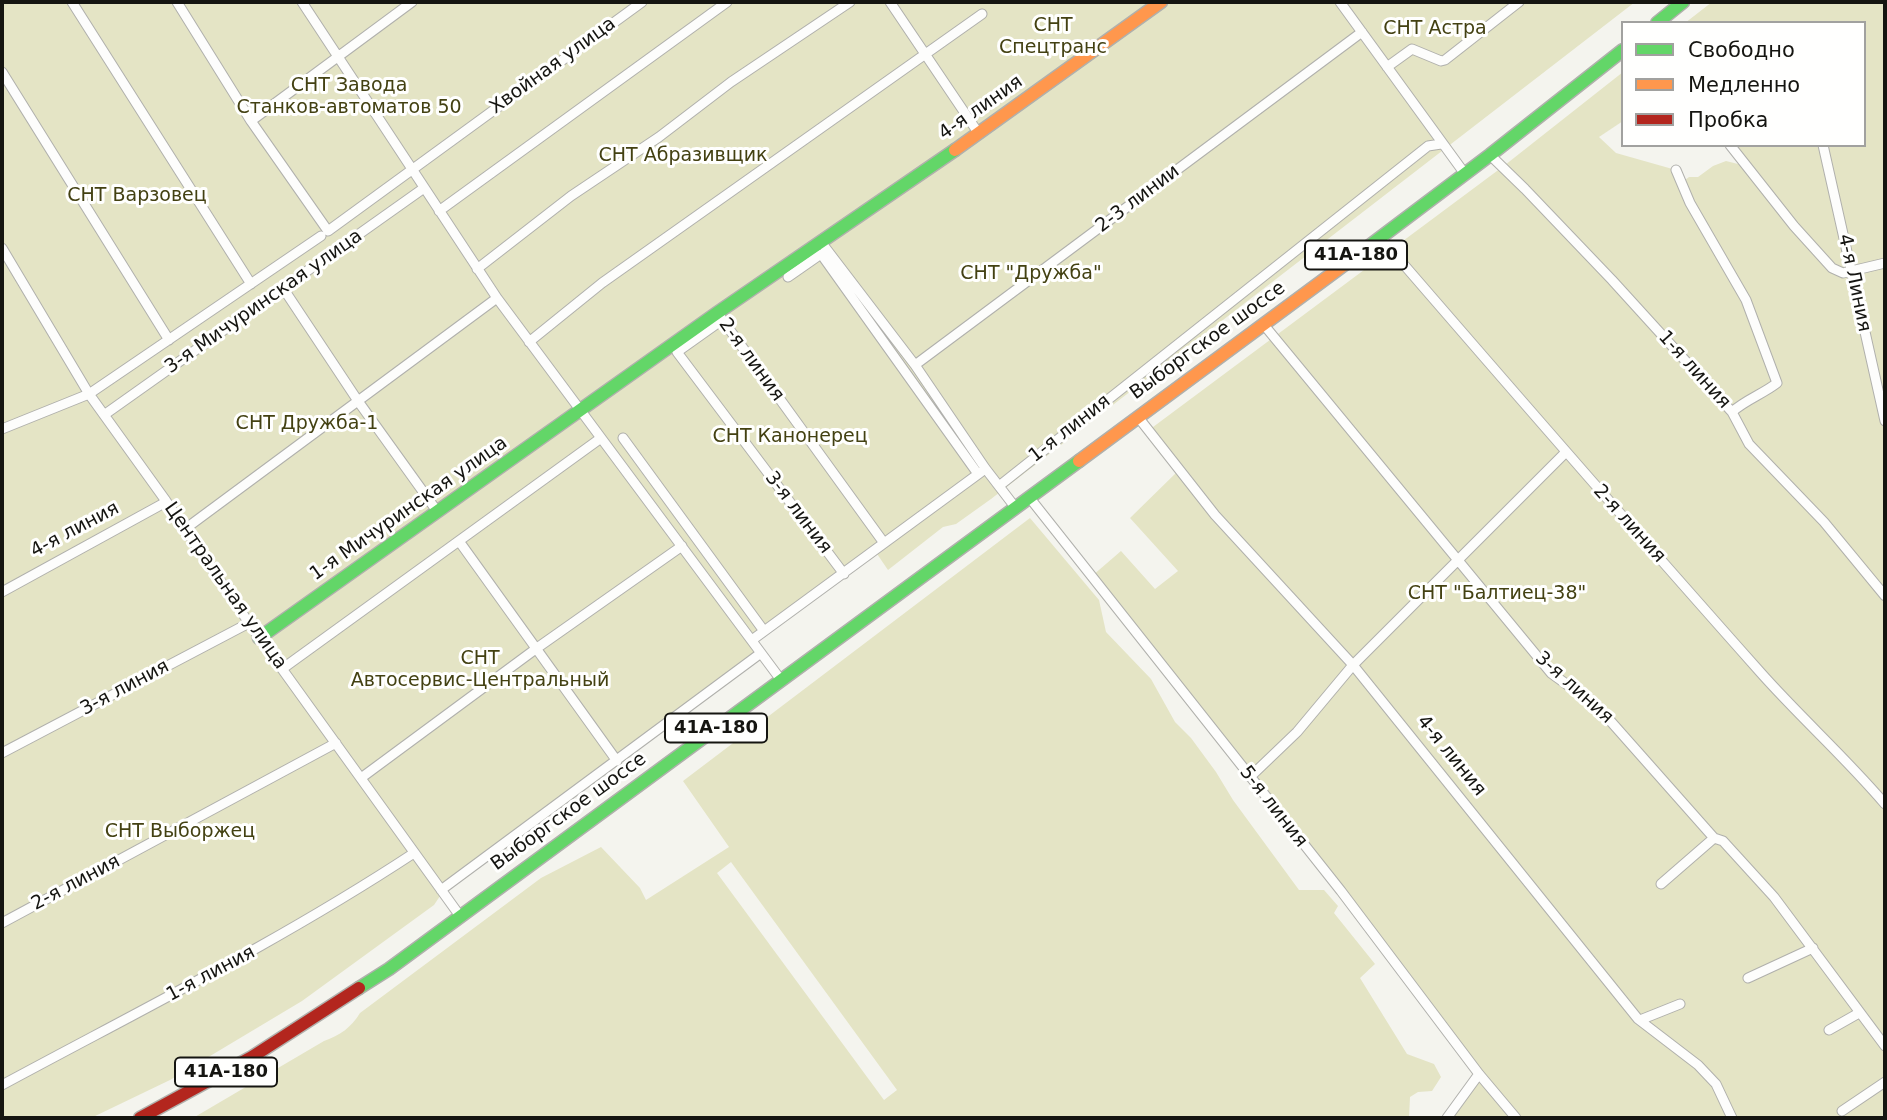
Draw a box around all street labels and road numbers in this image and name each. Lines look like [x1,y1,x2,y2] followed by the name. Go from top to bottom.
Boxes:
[486,13,620,119] street label: Хвойная улица
[935,71,1027,145] street label: 4-я линия
[1092,160,1184,238] street label: 2-3 линии
[161,225,367,379] street label: 3-я Мичуринская улица
[1833,232,1875,334] street label: 4-я Линия
[1305,241,1407,270] road number: 41А-180
[1126,277,1290,405] street label: Выборгское шоссе
[713,314,789,406] street label: 2-я линия
[1653,326,1735,414] street label: 1-я линия
[1025,390,1115,468] street label: 1-я линия
[306,432,512,586] street label: 1-я Мичуринская улица
[760,467,836,559] street label: 3-я линия
[1588,480,1670,568] street label: 2-я линия
[27,497,123,563] street label: 4-я линия
[159,498,291,674] street label: Центральная улица
[1530,647,1618,729] street label: 3-я линия
[77,655,173,721] street label: 3-я линия
[1412,711,1490,801] street label: 4-я линия
[665,714,767,742] road number: 41А-180
[487,748,651,876] street label: Выборгское шоссе
[1234,762,1312,852] street label: 5-я линия
[28,850,124,916] street label: 2-я линия
[163,941,259,1007] street label: 1-я линия
[175,1058,277,1086] road number: 41А-180

